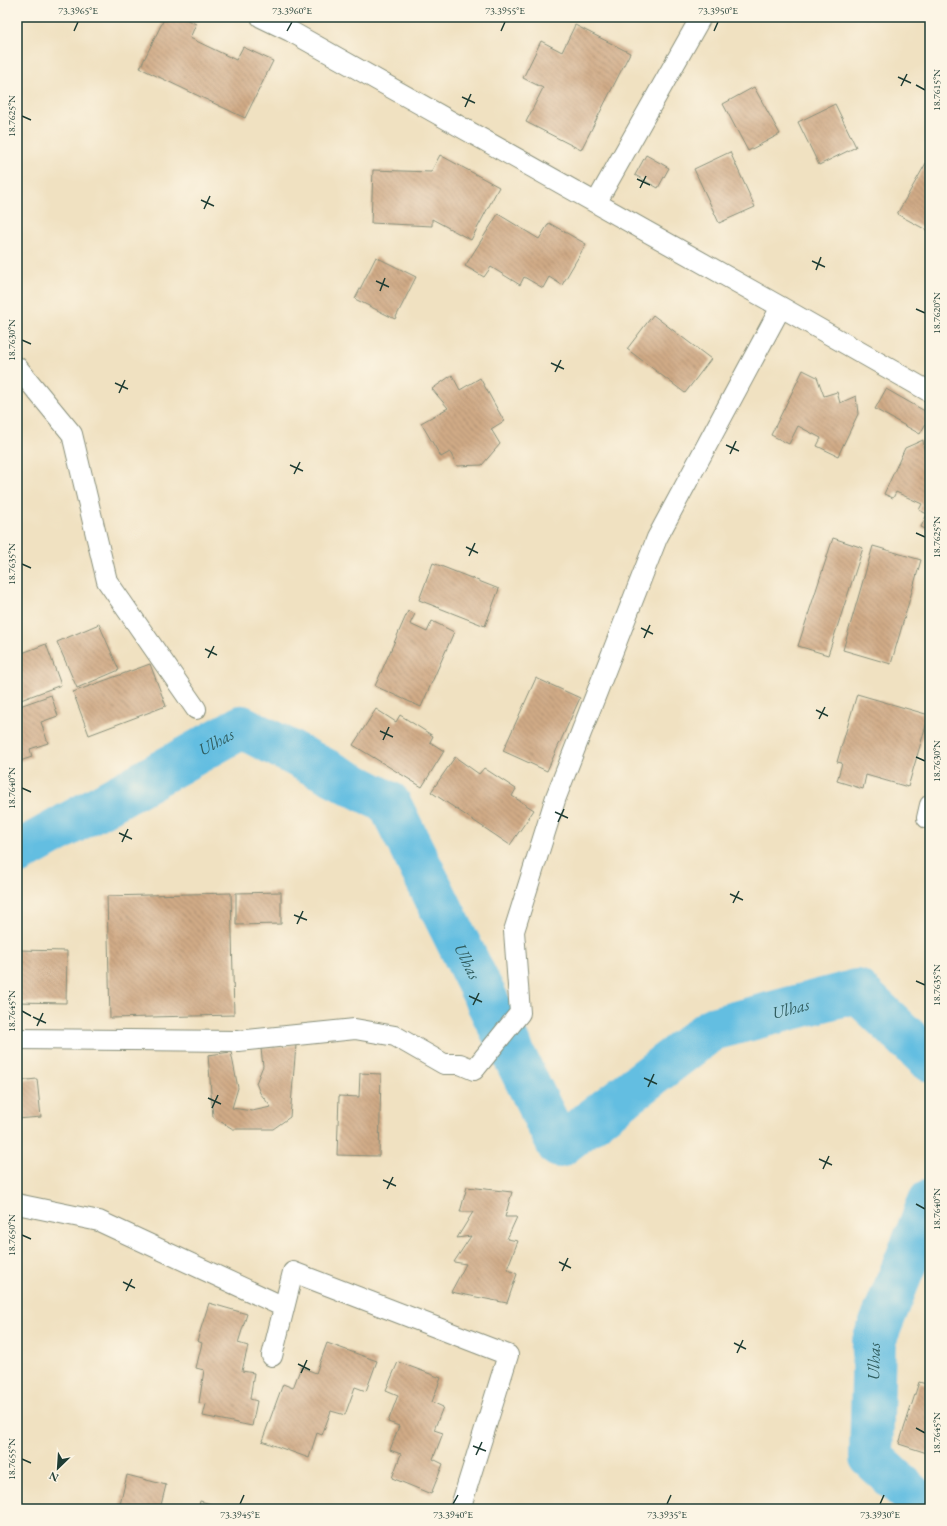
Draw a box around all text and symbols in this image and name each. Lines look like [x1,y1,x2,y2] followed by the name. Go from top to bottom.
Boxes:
[58,4,98,17] text: 73.3965°E
[272,4,312,17] text: 73.3960°E
[485,4,525,17] text: 73.3955°E
[698,4,738,17] text: 73.3950°E
[930,69,943,111] text: 18.7615°N
[5,95,18,137] text: 18.7625°N
[930,292,943,334] text: 18.7620°N
[5,319,18,361] text: 18.7630°N
[930,516,943,558] text: 18.7625°N
[5,543,18,585] text: 18.7635°N
[194,723,238,760] water label: Ulhas
[930,740,943,782] text: 18.7630°N
[5,767,18,809] text: 18.7640°N
[449,939,486,983] water label: Ulhas
[930,964,943,1006] text: 18.7635°N
[5,990,18,1032] text: 18.7645°N
[769,993,812,1024] water label: Ulhas
[930,1188,943,1230] text: 18.7640°N
[5,1214,18,1256] text: 18.7650°N
[862,1342,885,1381] water label: Ulhas
[930,1412,943,1454] text: 18.7645°N
[5,1438,18,1480] text: 18.7655°N
[38,1448,78,1488] north arrow
[47,1469,61,1485] text: N
[220,1508,260,1521] text: 73.3945°E
[433,1508,473,1521] text: 73.3940°E
[647,1508,687,1521] text: 73.3935°E
[860,1508,900,1521] text: 73.3930°E

